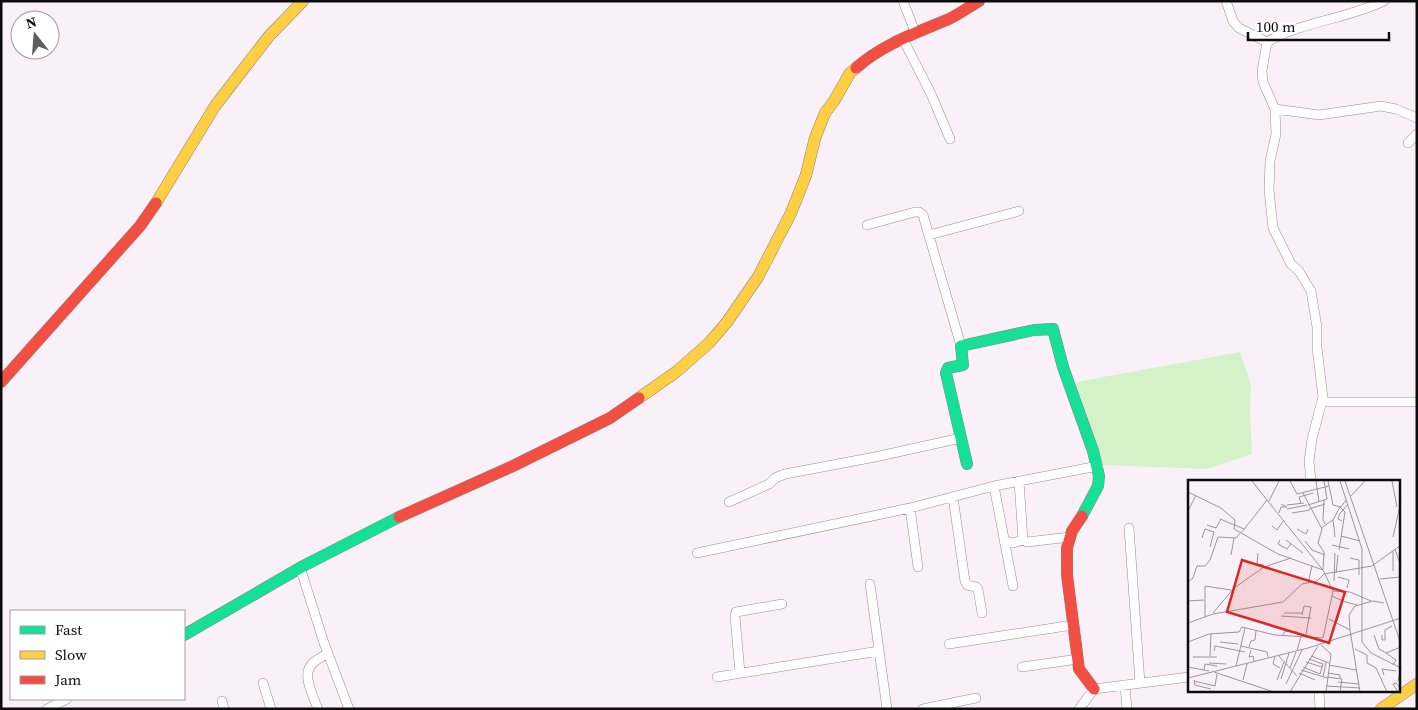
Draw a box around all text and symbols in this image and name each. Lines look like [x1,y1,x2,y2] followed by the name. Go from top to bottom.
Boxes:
[10,10,60,60] north arrow
[1248,10,1389,42] scale bar
[23,12,39,34] text: N
[1256,16,1296,37] text: 100 m
[1188,480,1400,692] inset map
[10,610,185,700] legend
[55,619,82,640] text: Fast
[55,644,87,665] text: Slow
[54,669,82,690] text: Jam

